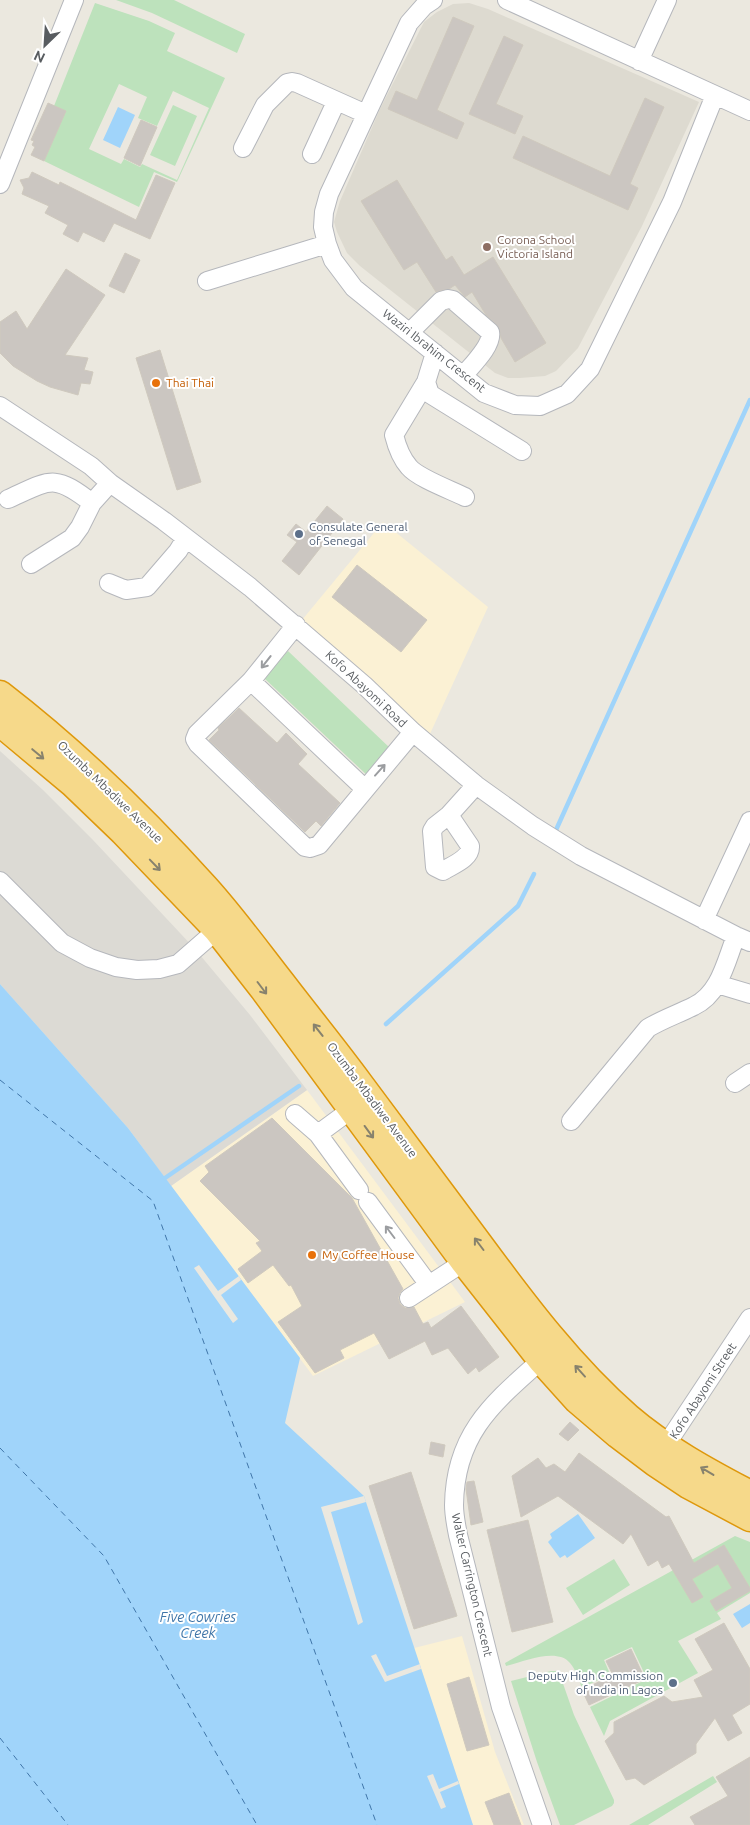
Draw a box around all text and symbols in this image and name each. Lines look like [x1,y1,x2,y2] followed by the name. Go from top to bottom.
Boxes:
[20,20,70,70] north arrow
[31,47,48,66] text: N
[497,233,575,260] place label: Corona School Victoria Island
[481,241,493,253] marker: Corona School Victoria Island
[380,306,488,395] street label: Waziri Ibrahim Crescent
[166,376,214,389] place label: Thai Thai
[150,377,162,389] marker: Thai Thai
[309,520,408,547] place label: Consulate General of Senegal
[293,528,305,540] marker: Consulate General of Senegal
[323,648,410,730] street label: Kofo Abayomi Road
[260,655,271,668] one-way arrow
[55,738,165,845] street label: Ozumba Mbadiwe Avenue
[31,748,44,759] one-way arrow
[375,764,386,777] one-way arrow
[149,859,161,872] one-way arrow
[257,981,267,995] one-way arrow
[313,1024,324,1037] one-way arrow
[325,1040,420,1160] street label: Ozumba Mbadiwe Avenue
[364,1125,374,1139] one-way arrow
[385,1225,395,1239] one-way arrow
[474,1237,484,1251] one-way arrow
[322,1248,415,1261] place label: My Coffee House
[306,1249,318,1261] marker: My Coffee House
[667,1340,739,1441] street label: Kofo Abayomi Street
[574,1364,586,1377] one-way arrow
[701,1465,715,1475] one-way arrow
[450,1512,495,1658] street label: Walter Carrington Crescent
[160,1609,236,1641] water label: Five Cowries Creek
[528,1669,663,1696] place label: Deputy High Commission of India in Lagos
[667,1677,679,1689] marker: Deputy High Commission of India in Lagos

